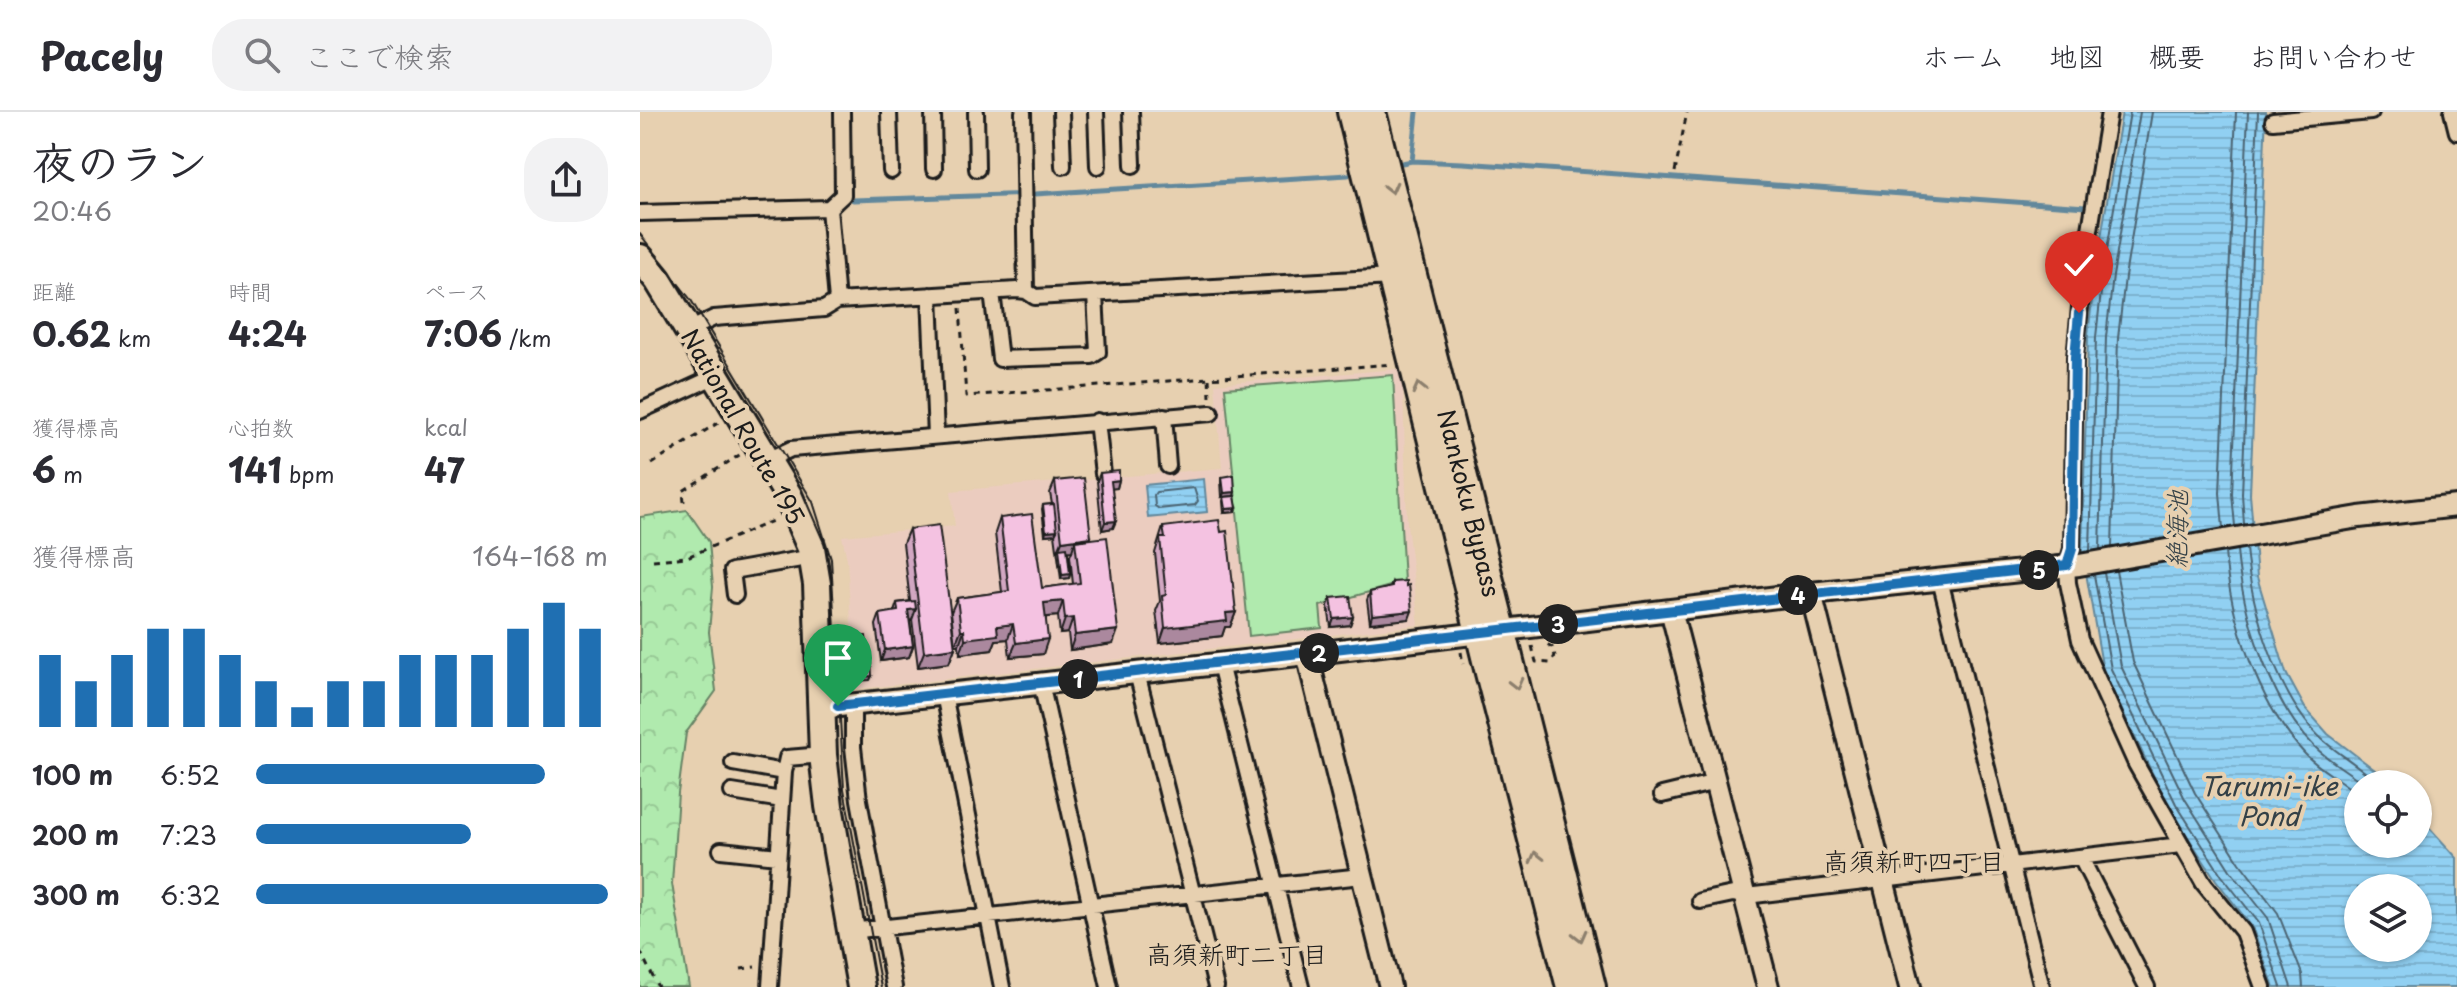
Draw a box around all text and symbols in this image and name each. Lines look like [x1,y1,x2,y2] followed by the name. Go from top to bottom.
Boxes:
[212,19,772,91] search box
[40,27,164,84] text: Pacely
[240,33,284,77] icon: search
[304,33,454,78] text: ここで検索
[1922,34,2005,77] text: ホーム
[2049,34,2105,77] text: 地図
[2149,34,2205,77] text: 概要
[2249,34,2417,77] text: お問い合わせ
[32,128,208,194] text: 夜のラン
[524,138,608,222] button: share
[1382,180,1399,194] one-way arrow
[32,191,112,230] text: 20:46
[2045,231,2113,313] pin
[2057,243,2101,287] icon: check
[32,274,76,307] text: 距離
[228,274,272,307] text: 時間
[424,274,489,307] text: ペース
[32,307,111,359] text: 0.62
[228,307,307,359] text: 4:24
[424,307,502,359] text: 7:06
[111,321,151,354] text: km
[502,321,551,354] text: /km
[673,321,815,531] street label: National Route 195
[1412,381,1429,395] one-way arrow
[1429,405,1511,601] street label: Nankoku Bypass
[32,410,120,443] text: 獲得標高
[228,410,294,443] text: 心拍数
[424,410,468,443] text: kcal
[32,443,56,495] text: 6
[228,443,282,495] text: 141
[424,443,465,495] text: 47
[56,457,83,490] text: m
[282,457,335,490] text: bpm
[2156,489,2196,568] water label: 絶海池
[32,536,136,575] text: 獲得標高
[472,536,608,575] text: 164–168 m
[2019,550,2059,590] pin: 5
[2032,553,2046,586] text: 5
[1778,575,1818,615] pin: 4
[1791,578,1805,611] text: 4
[1538,604,1578,644] pin: 3
[1551,607,1565,640] text: 3
[804,624,872,706] pin
[1299,633,1339,673] pin: 2
[816,636,860,680] icon: arrive
[1311,636,1327,669] text: 2
[1058,659,1098,699] pin: 1
[1073,662,1083,695] text: 1
[1507,677,1524,691] one-way arrow
[32,755,113,794] text: 100 m
[160,755,220,794] text: 6:52
[2200,766,2339,835] water label: Tarumi-ike Pond
[2344,770,2432,962] map controls
[2344,770,2432,858] button: locate
[32,815,119,854] text: 200 m
[160,815,217,854] text: 7:23
[1823,841,2005,880] district label: 高須新町四丁目
[1529,851,1546,865] one-way arrow
[2344,874,2432,962] button: layers
[32,875,120,914] text: 300 m
[160,875,221,914] text: 6:32
[1570,929,1587,943] one-way arrow
[1146,934,1328,973] district label: 高須新町二丁目

